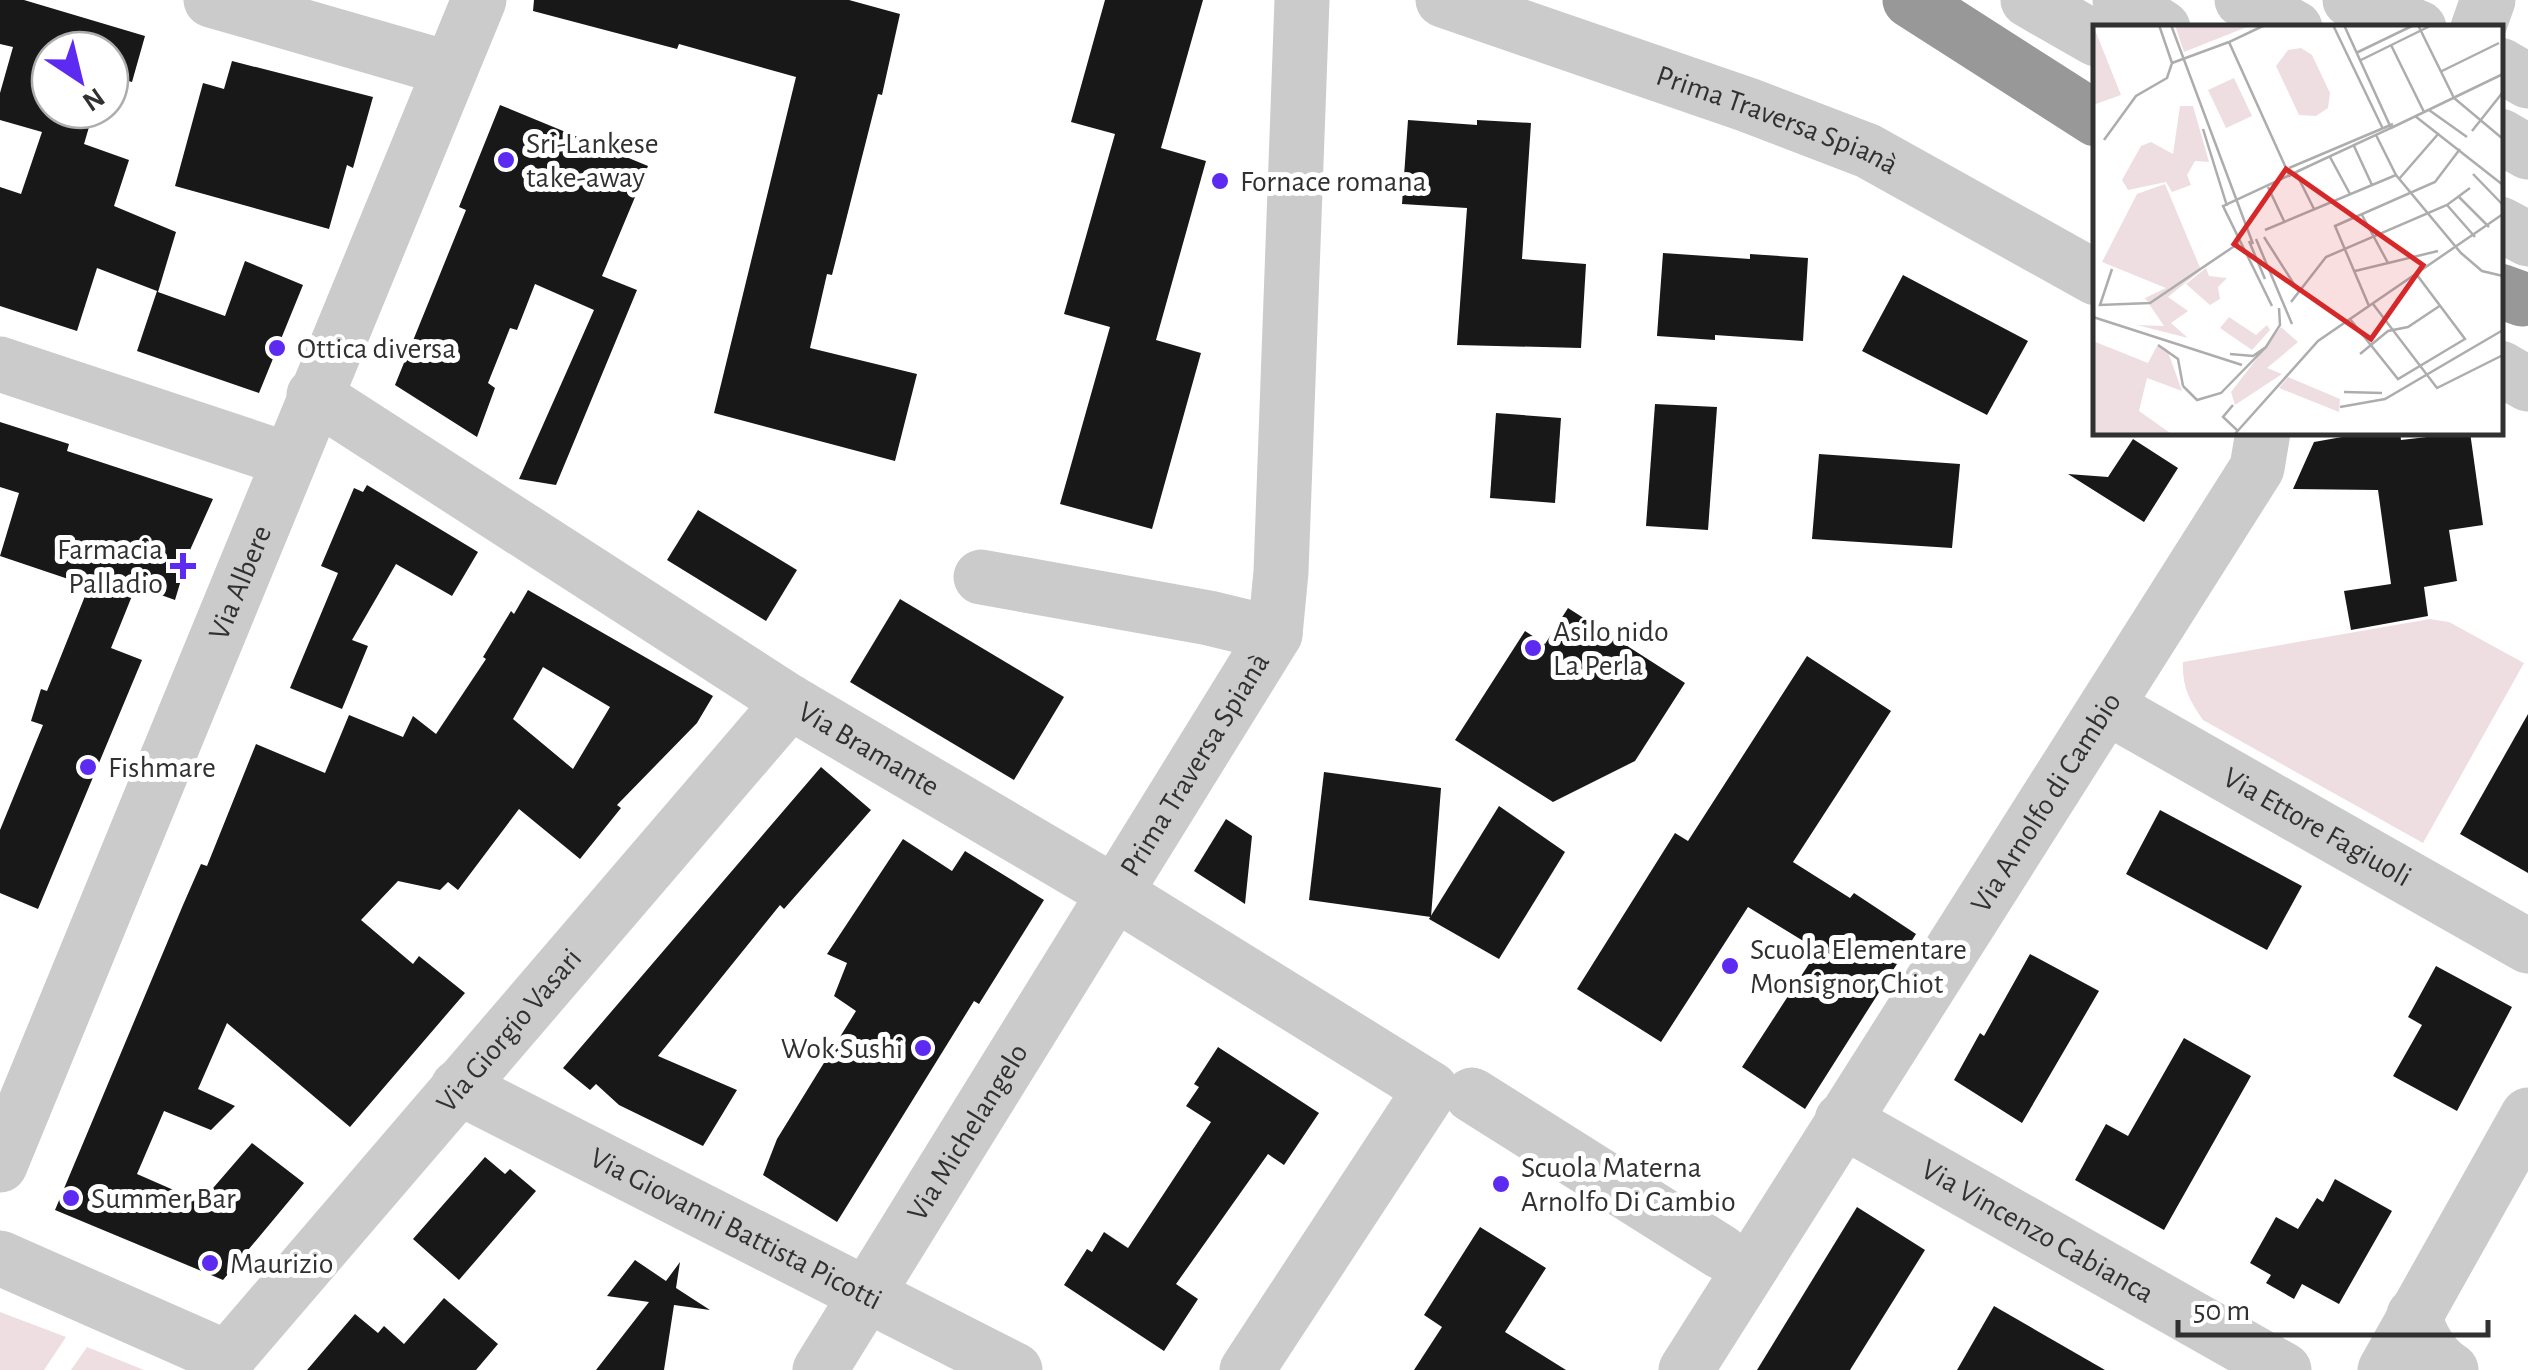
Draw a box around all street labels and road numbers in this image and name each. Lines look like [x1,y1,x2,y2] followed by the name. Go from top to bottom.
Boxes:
[1652,61,1903,181] street label: Prima Traversa Spianà
[204,521,277,644] street label: Via Albere
[1115,648,1275,882] street label: Prima Traversa Spianà
[1966,687,2127,918] street label: Via Arnolfo di Cambio
[793,696,944,802] street label: Via Bramante
[2218,762,2416,893] street label: Via Ettore Fagiuoli
[431,943,588,1118] street label: Via Giorgio Vasari
[902,1039,1034,1226] street label: Via Michelangelo
[585,1143,886,1316] street label: Via Giovanni Battista Picotti
[1916,1154,2159,1309] street label: Via Vincenzo Cabianca

